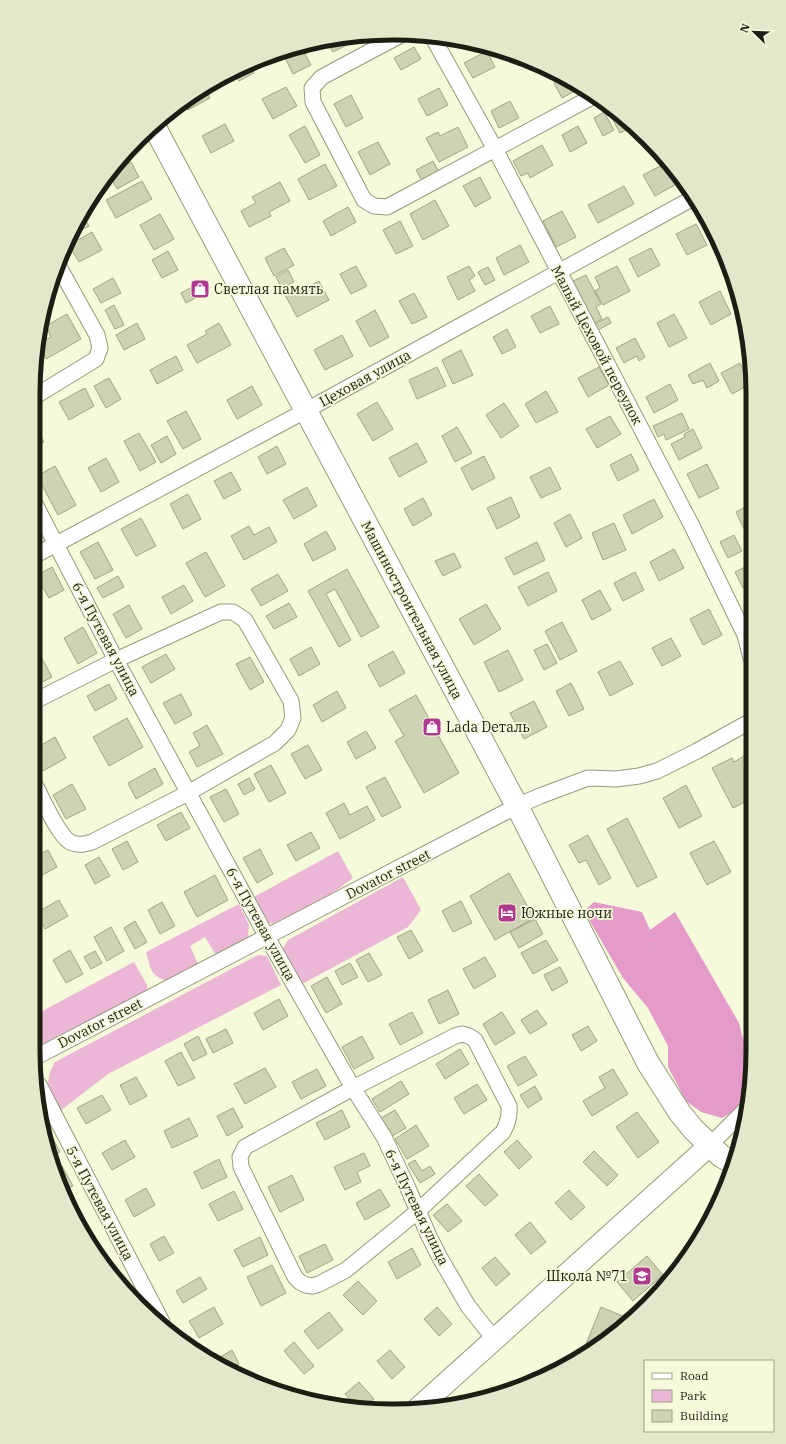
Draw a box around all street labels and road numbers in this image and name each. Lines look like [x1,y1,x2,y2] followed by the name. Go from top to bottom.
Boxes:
[547,262,647,428] street label: Малый Цеховой переулок
[316,345,414,411] street label: Цеховая улица
[357,518,467,703] street label: Машиностроительная улица
[68,579,144,700] street label: 6-я Путевая улица
[343,845,433,903] street label: Dovator street
[222,864,300,984] street label: 6-я Путевая улица
[55,994,145,1052] street label: Dovator street
[62,1143,138,1264] street label: 5-я Путевая улица
[381,1146,453,1268] street label: 6-я Путевая улица

